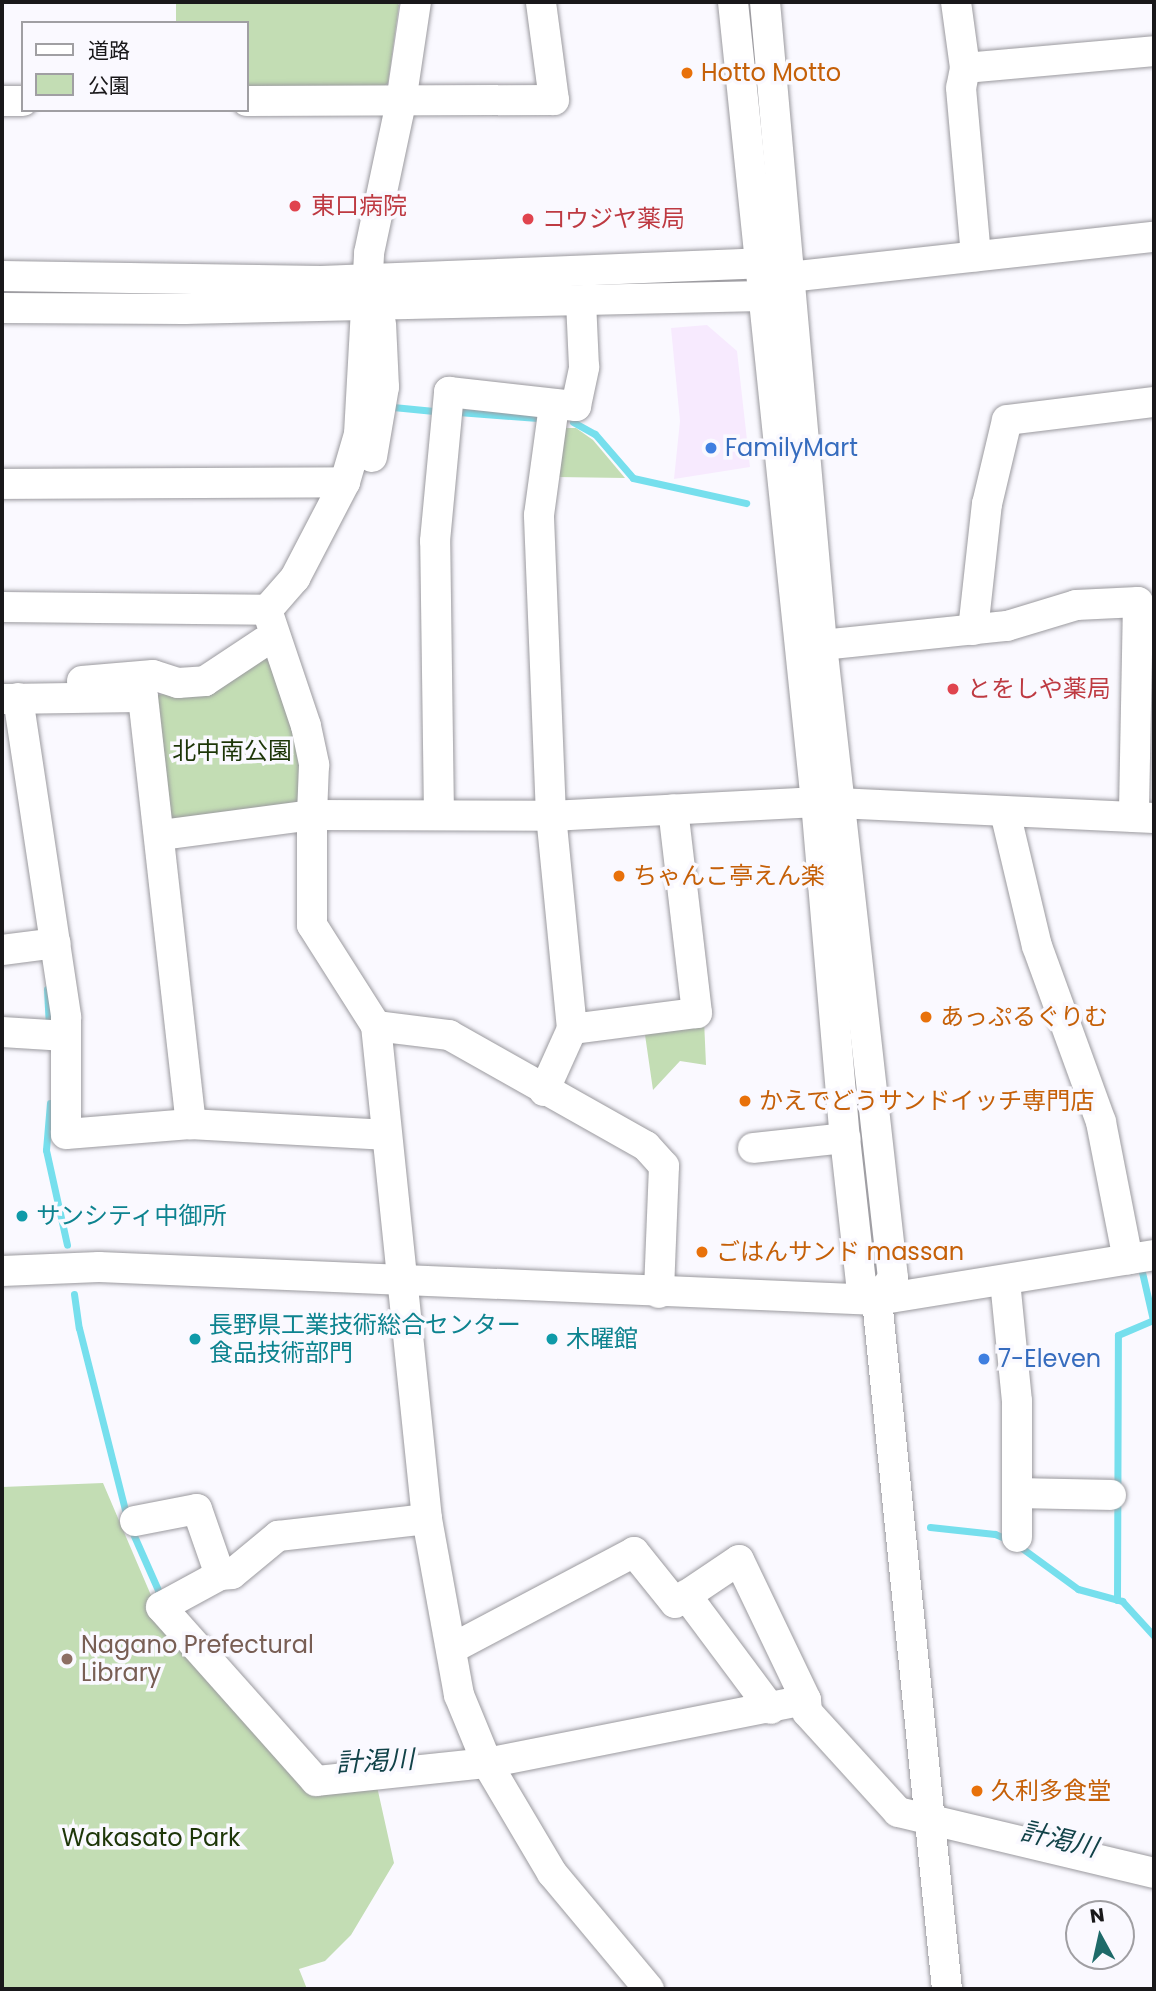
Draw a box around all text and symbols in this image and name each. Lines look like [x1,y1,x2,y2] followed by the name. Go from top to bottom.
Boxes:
[21,21,248,112] legend
[88,36,130,65] text: 道路
[701,59,841,87] place label: Hotto Motto
[679,65,695,81] marker: Hotto Motto
[88,71,130,100] text: 公園
[311,192,407,220] place label: 東口病院
[285,196,305,216] marker: 東口病院
[542,205,686,233] place label: コウジヤ薬局
[520,211,536,227] marker: コウジヤ薬局
[725,434,858,462] place label: FamilyMart
[703,440,719,456] marker: FamilyMart
[967,675,1111,703] place label: とをしや薬局
[945,681,961,697] marker: とをしや薬局
[172,737,292,765] park label: 北中南公園
[633,862,825,890] place label: ちゃんこ亭えん楽
[611,868,627,884] marker: ちゃんこ亭えん楽
[940,1003,1108,1031] place label: あっぷるぐりむ
[918,1009,934,1025] marker: あっぷるぐりむ
[759,1087,1095,1115] place label: かえでどうサンドイッチ専門店
[737,1093,753,1109] marker: かえでどうサンドイッチ専門店
[36,1202,228,1230] place label: サンシティ中御所
[14,1208,30,1224] marker: サンシティ中御所
[716,1238,964,1266] place label: ごはんサンド massan
[694,1244,710,1260] marker: ごはんサンド massan
[209,1311,521,1367] place label: 長野県工業技術総合センター 食品技術部門
[566,1325,638,1353] place label: 木曜館
[187,1331,203,1347] marker: 長野県工業技術総合センター 食品技術部門
[544,1331,560,1347] marker: 木曜館
[998,1345,1101,1373] place label: 7-Eleven
[976,1351,992,1367] marker: 7-Eleven
[81,1631,314,1687] place label: Nagano Prefectural Library
[59,1651,75,1667] marker: Nagano Prefectural Library
[335,1744,415,1780] water label: 計渇川
[991,1777,1111,1805] place label: 久利多食堂
[969,1783,985,1799] marker: 久利多食堂
[1017,1816,1101,1864] water label: 計渇川
[62,1824,240,1852] park label: Wakasato Park
[1065,1900,1135,1970] north arrow
[1088,1901,1106,1930] text: N

